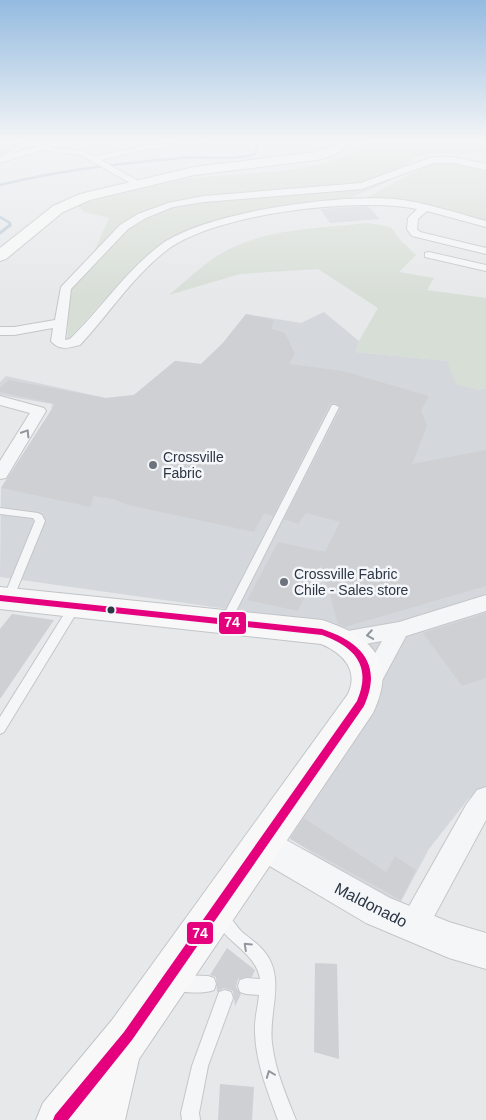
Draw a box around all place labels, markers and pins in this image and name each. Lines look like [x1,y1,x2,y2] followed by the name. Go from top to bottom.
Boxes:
[163,449,224,481] place label: Crossville Fabric
[147,459,159,471] marker: Crossville Fabric
[294,566,409,598] place label: Crossville Fabric Chile - Sales store
[278,576,290,588] marker: Crossville Fabric Chile - Sales store
[106,605,116,615] unlabelled marker

